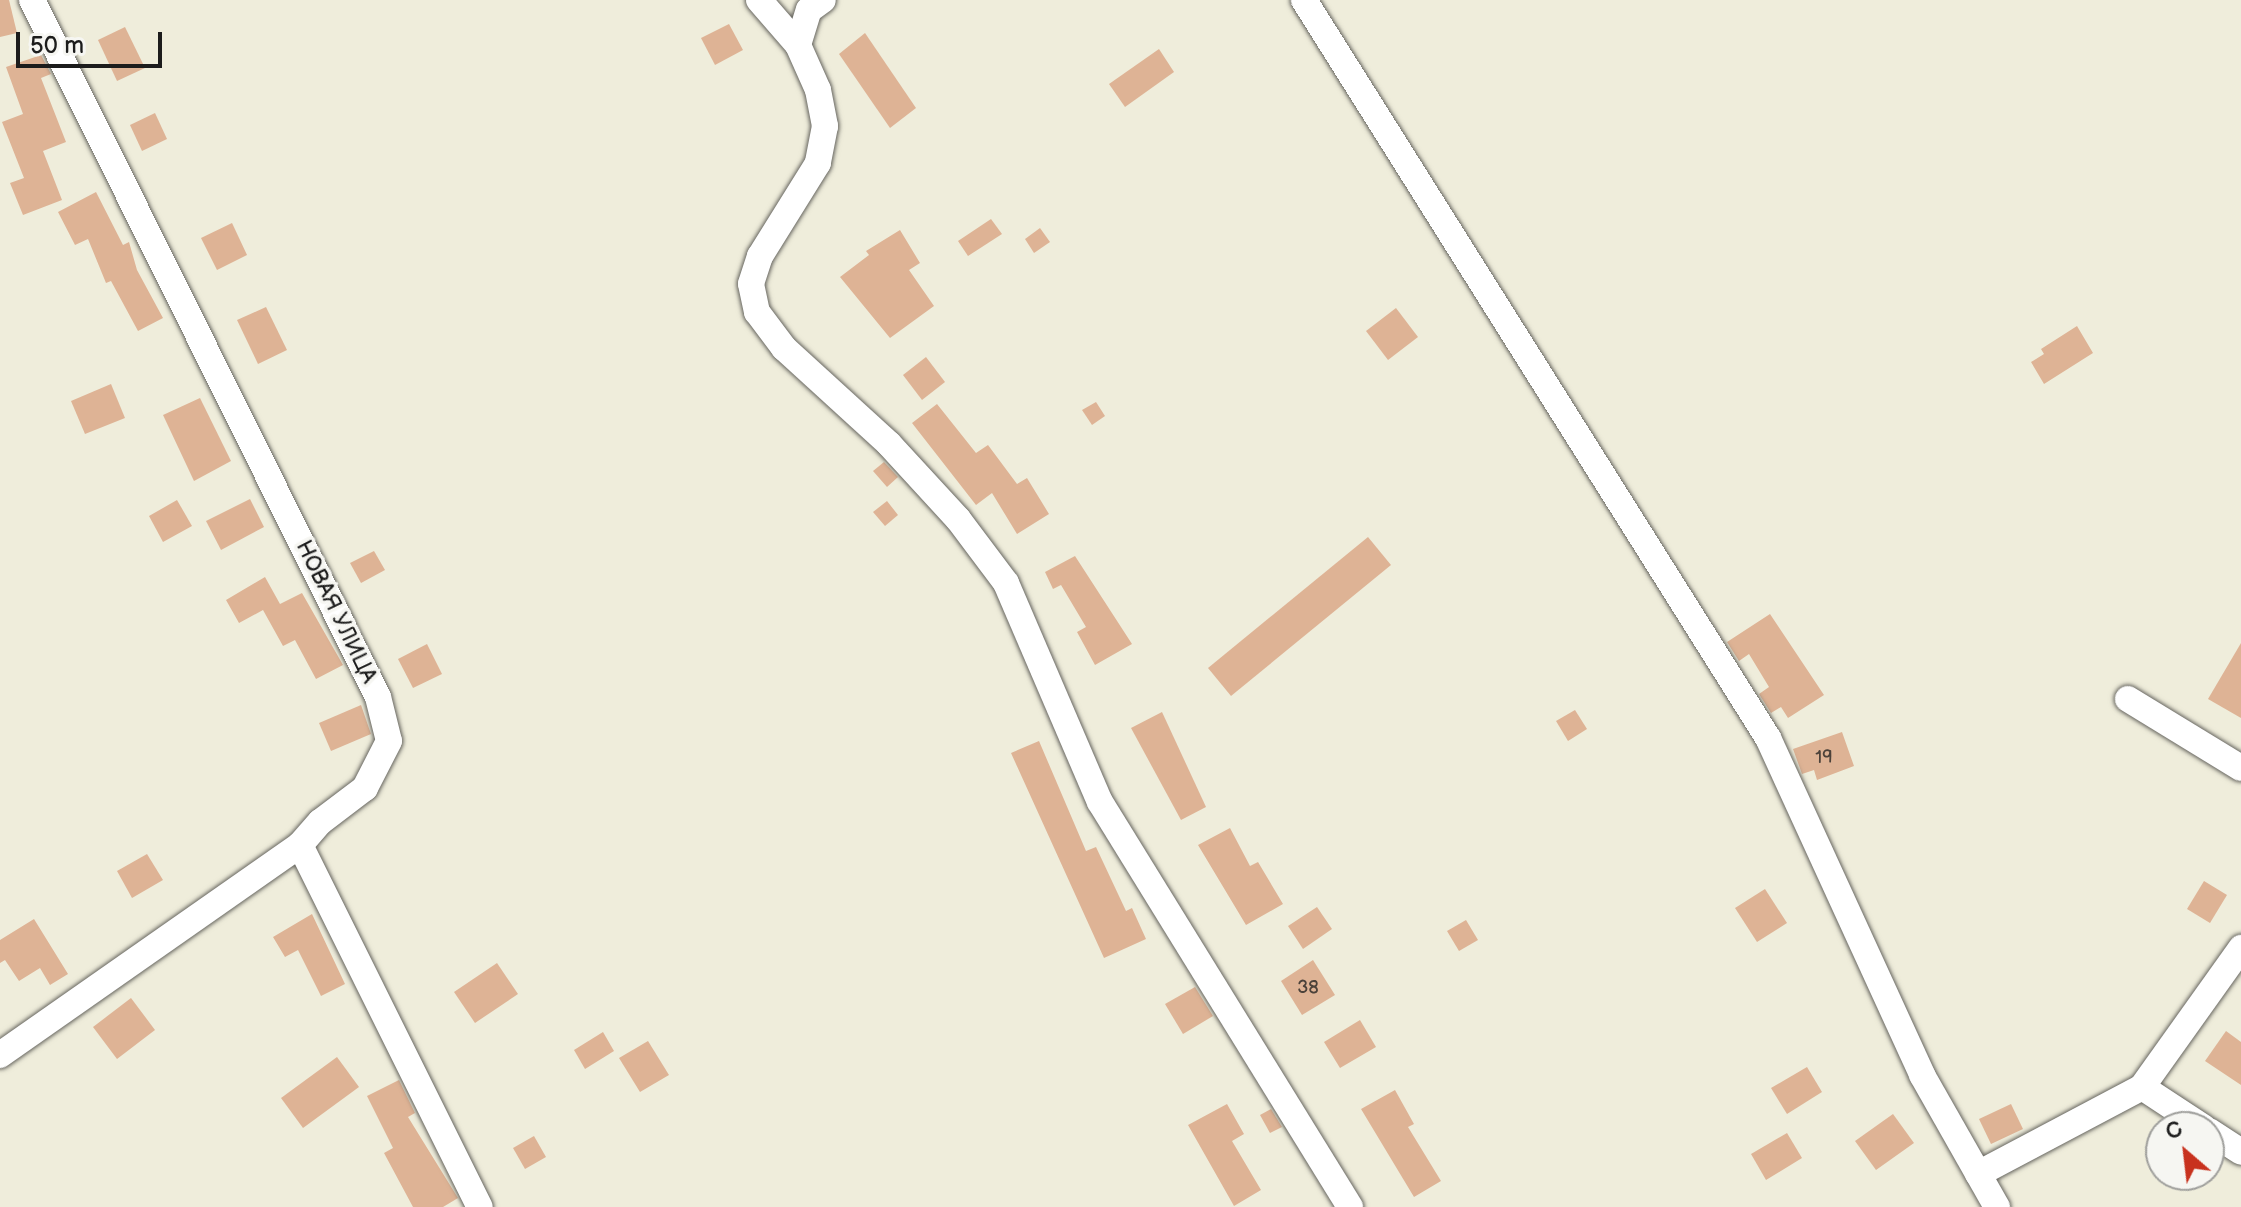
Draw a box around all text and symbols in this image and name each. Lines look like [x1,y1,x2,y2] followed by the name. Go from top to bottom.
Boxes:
[20,16,166,66] scale bar
[30,31,84,60] text: 50 m
[290,536,382,688] street label: НОВАЯ УЛИЦА
[1815,747,1833,769] house number: 19
[1297,977,1319,999] house number: 38
[2145,1111,2225,1191] north arrow
[2161,1116,2188,1147] text: С

